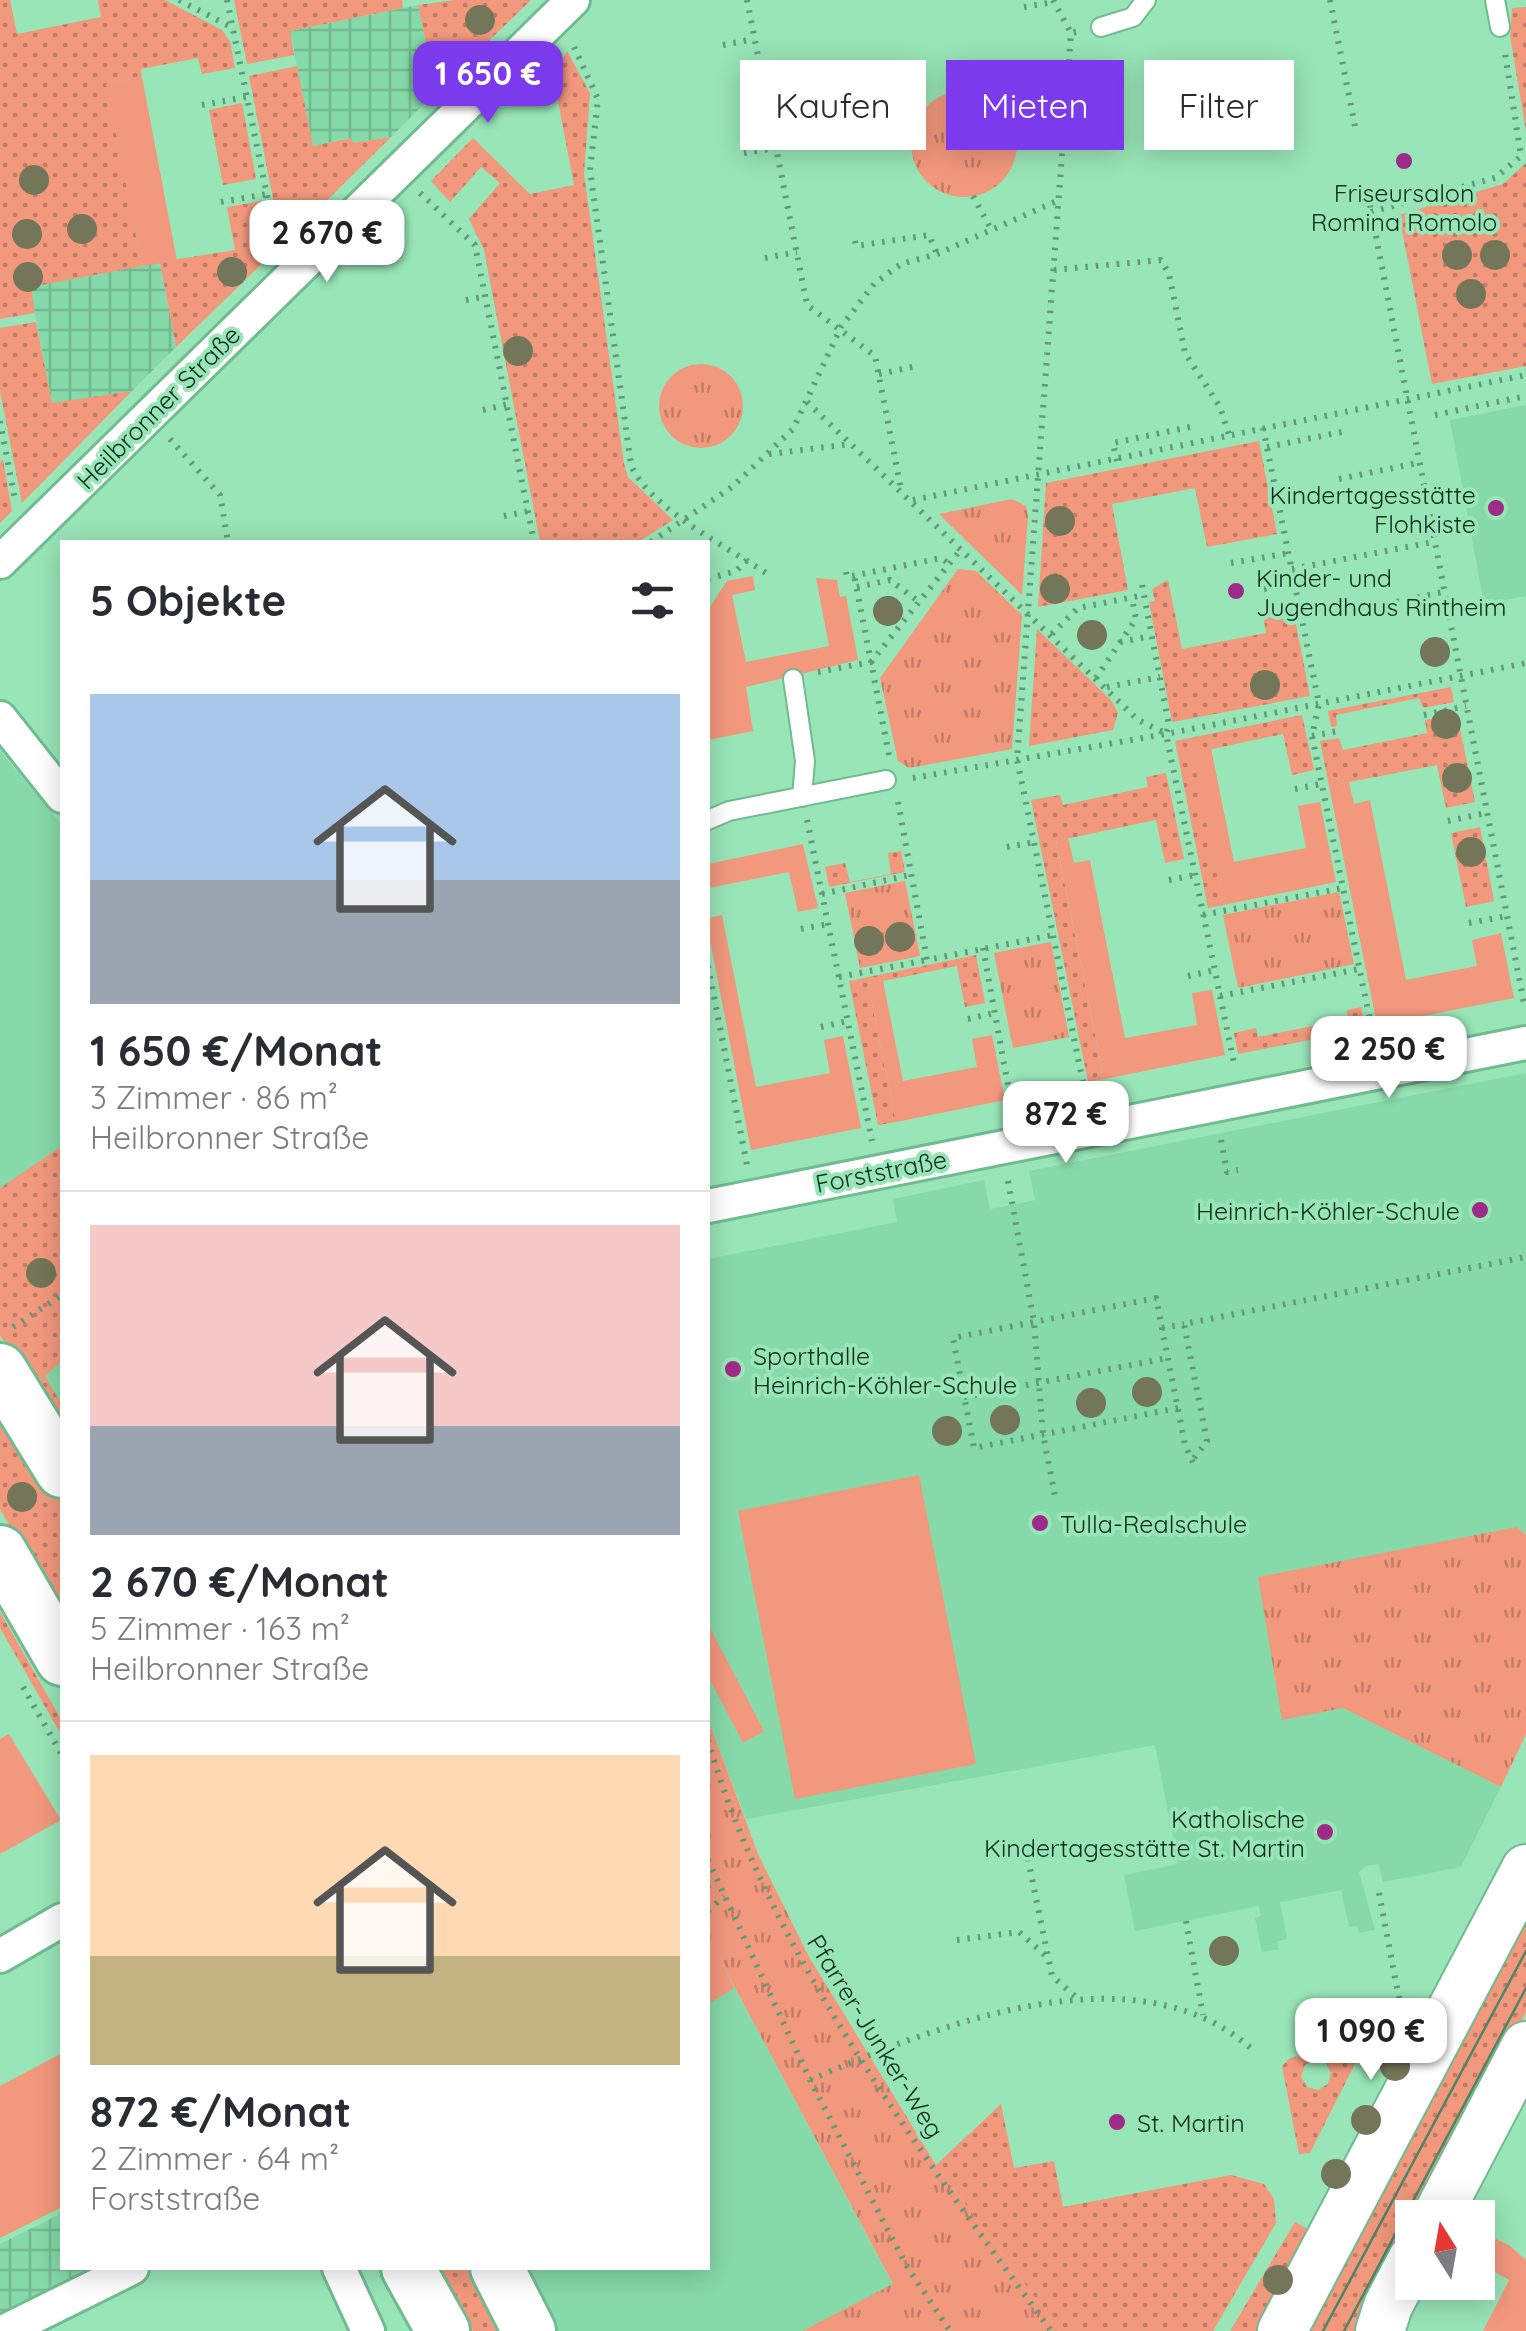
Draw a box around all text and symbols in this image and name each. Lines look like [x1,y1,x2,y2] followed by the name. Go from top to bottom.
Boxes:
[396,41,580,126] pin: 1 650 €
[435,53,541,93] text: 1 650 €
[740,60,926,150] chip: Kaufen
[946,60,1124,150] chip: Mieten
[1144,60,1294,150] chip: Filter
[1393,150,1415,172] marker: Friseursalon Romina Romolo
[1311,177,1497,237] place label: Friseursalon Romina Romolo
[235,200,419,285] pin: 2 670 €
[271,212,383,252] text: 2 670 €
[70,319,246,495] street label: Heilbronner Straße
[1270,479,1476,539] place label: Kindertagesstätte Flohkiste
[1485,497,1507,519] marker: Kindertagesstätte Flohkiste
[1256,562,1506,622] place label: Kinder- und Jugendhaus Rintheim
[625,573,680,628] icon: filters
[90,574,286,627] text: 5 Objekte
[1225,580,1247,602] marker: Kinder- und Jugendhaus Rintheim
[295,759,475,939] icon: home
[1297,1016,1481,1101] pin: 2 250 €
[90,1024,382,1077] text: 1 650 €/Monat
[1333,1028,1445,1068] text: 2 250 €
[90,1077,338,1117] text: 3 Zimmer · 86 m²
[996,1081,1136,1166] pin: 872 €
[1025,1093,1107,1133] text: 872 €
[90,1117,369,1157] text: Heilbronner Straße
[813,1143,949,1199] street label: Forststraße
[1196,1195,1460,1226] place label: Heinrich-Köhler-Schule
[1469,1199,1491,1221] marker: Heinrich-Köhler-Schule
[295,1290,475,1470] icon: home
[753,1340,1017,1400] place label: Sporthalle Heinrich-Köhler-Schule
[722,1358,744,1380] marker: Sporthalle Heinrich-Köhler-Schule
[1060,1508,1247,1539] place label: Tulla-Realschule
[1029,1512,1051,1534] marker: Tulla-Realschule
[90,1555,389,1608] text: 2 670 €/Monat
[90,1608,350,1648] text: 5 Zimmer · 163 m²
[90,1648,369,1688] text: Heilbronner Straße
[984,1803,1305,1863] place label: Katholische Kindertagesstätte St. Martin
[295,1820,475,2000] icon: home
[1314,1821,1336,1843] marker: Katholische Kindertagesstätte St. Martin
[801,1929,951,2143] street label: Pfarrer-Junker-Weg
[1279,1998,1463,2083] pin: 1 090 €
[1317,2010,1425,2050] text: 1 090 €
[90,2085,351,2138] text: 872 €/Monat
[1137,2107,1245,2138] place label: St. Martin
[1106,2111,1128,2133] marker: St. Martin
[90,2138,339,2178] text: 2 Zimmer · 64 m²
[90,2178,260,2218] text: Forststraße
[1395,2200,1495,2300] north arrow
[1395,2200,1495,2300] map controls

